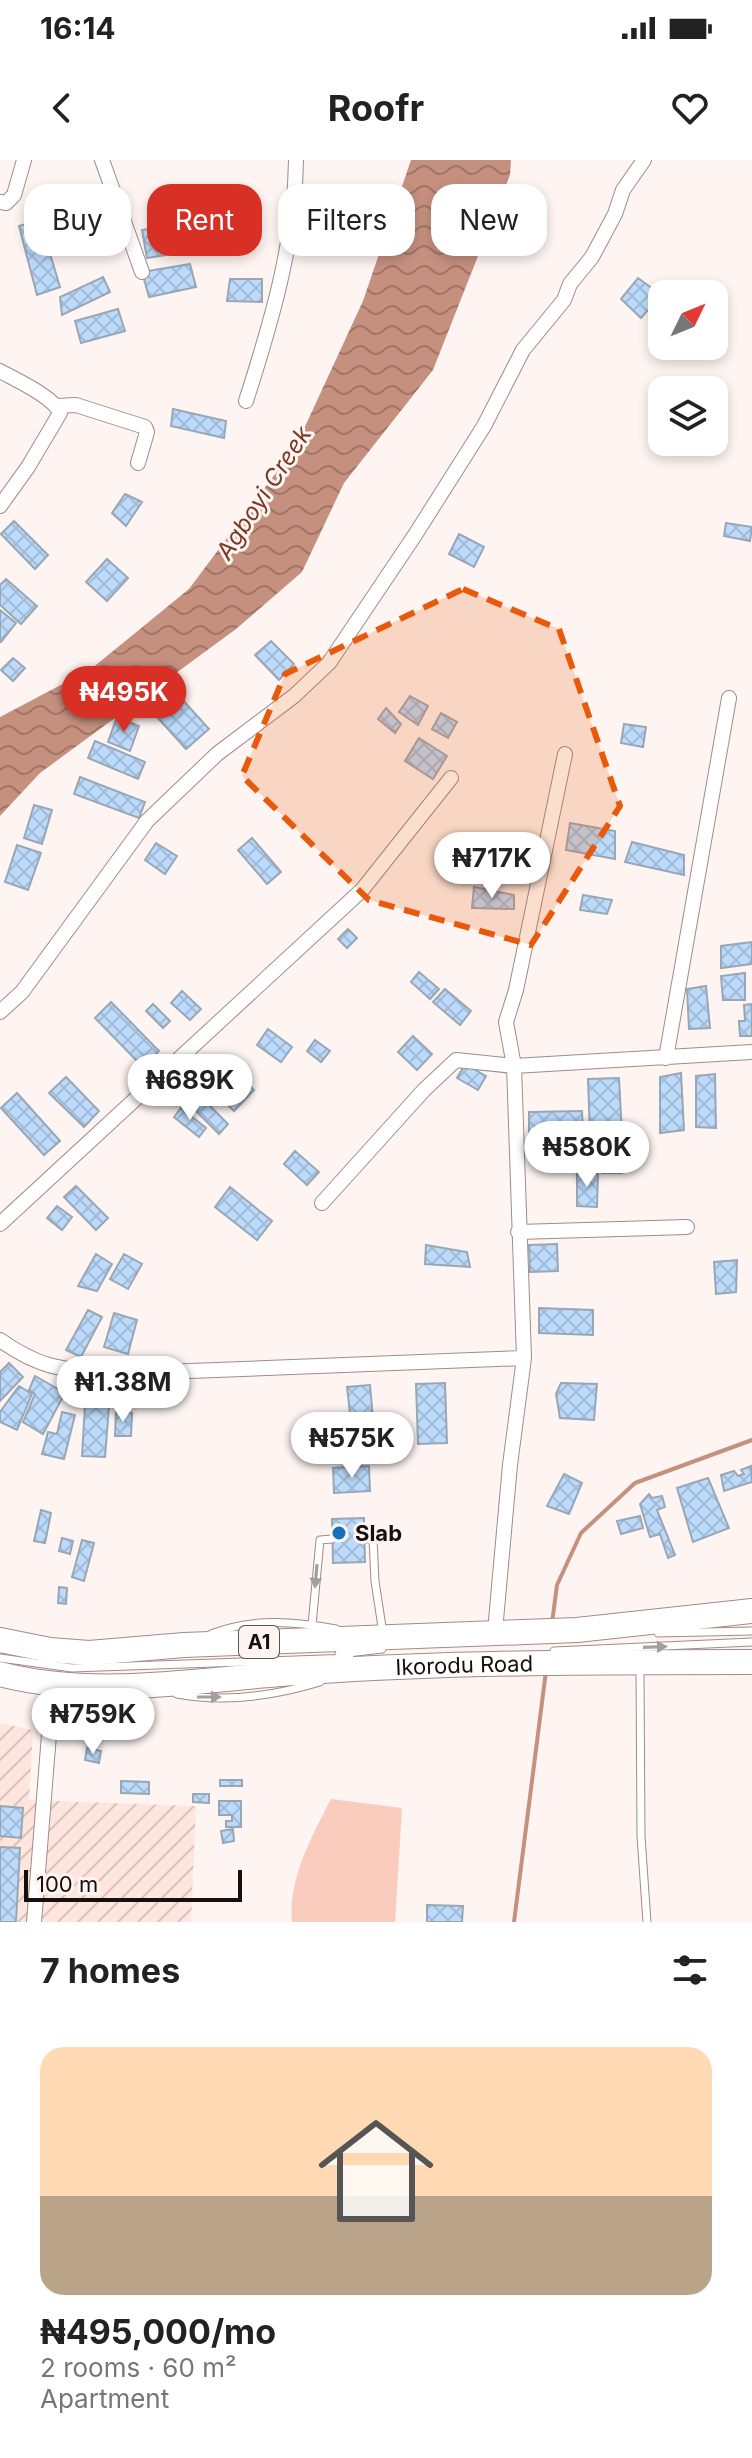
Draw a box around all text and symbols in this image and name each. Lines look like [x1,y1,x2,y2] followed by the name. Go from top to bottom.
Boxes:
[40,10,116,46] text: 16:14
[40,86,84,130] icon: back
[328,86,424,130] text: Roofr
[668,86,712,130] icon: heart
[24,184,131,256] chip: Buy
[147,184,262,256] chip: Rent
[278,184,415,256] chip: Filters
[431,184,547,256] chip: New
[648,280,728,360] north arrow
[648,280,728,456] map controls
[648,376,728,456] button: layers
[209,420,318,566] water label: Agboyi Creek
[68,666,180,734] pin: ₦495K
[79,676,169,707] text: ₦495K
[436,832,548,900] pin: ₦717K
[452,842,532,873] text: ₦717K
[134,1054,246,1122] pin: ₦689K
[145,1064,235,1095] text: ₦689K
[531,1121,643,1189] pin: ₦580K
[542,1131,632,1162] text: ₦580K
[58,1356,188,1424] pin: ₦1.38M
[75,1366,171,1397] text: ₦1.38M
[296,1412,408,1480] pin: ₦575K
[309,1422,395,1453] text: ₦575K
[355,1520,402,1546] place label: Slab
[330,1524,348,1542] marker: Slab
[310,1564,323,1589] one-way arrow
[239,1626,279,1658] road number: A1
[643,1641,668,1654] one-way arrow
[395,1650,533,1680] street label: Ikorodu Road
[37,1688,149,1756] pin: ₦759K
[197,1691,222,1703] one-way arrow
[50,1698,136,1729] text: ₦759K
[24,1866,242,1902] scale bar
[36,1871,98,1897] text: 100 m
[668,1948,712,1992] icon: filters
[40,1950,180,1991] text: 7 homes
[304,2099,448,2243] icon: home
[40,2311,276,2352] text: ₦495,000/mo
[40,2352,236,2383] text: 2 rooms · 60 m²
[40,2383,169,2414] text: Apartment

